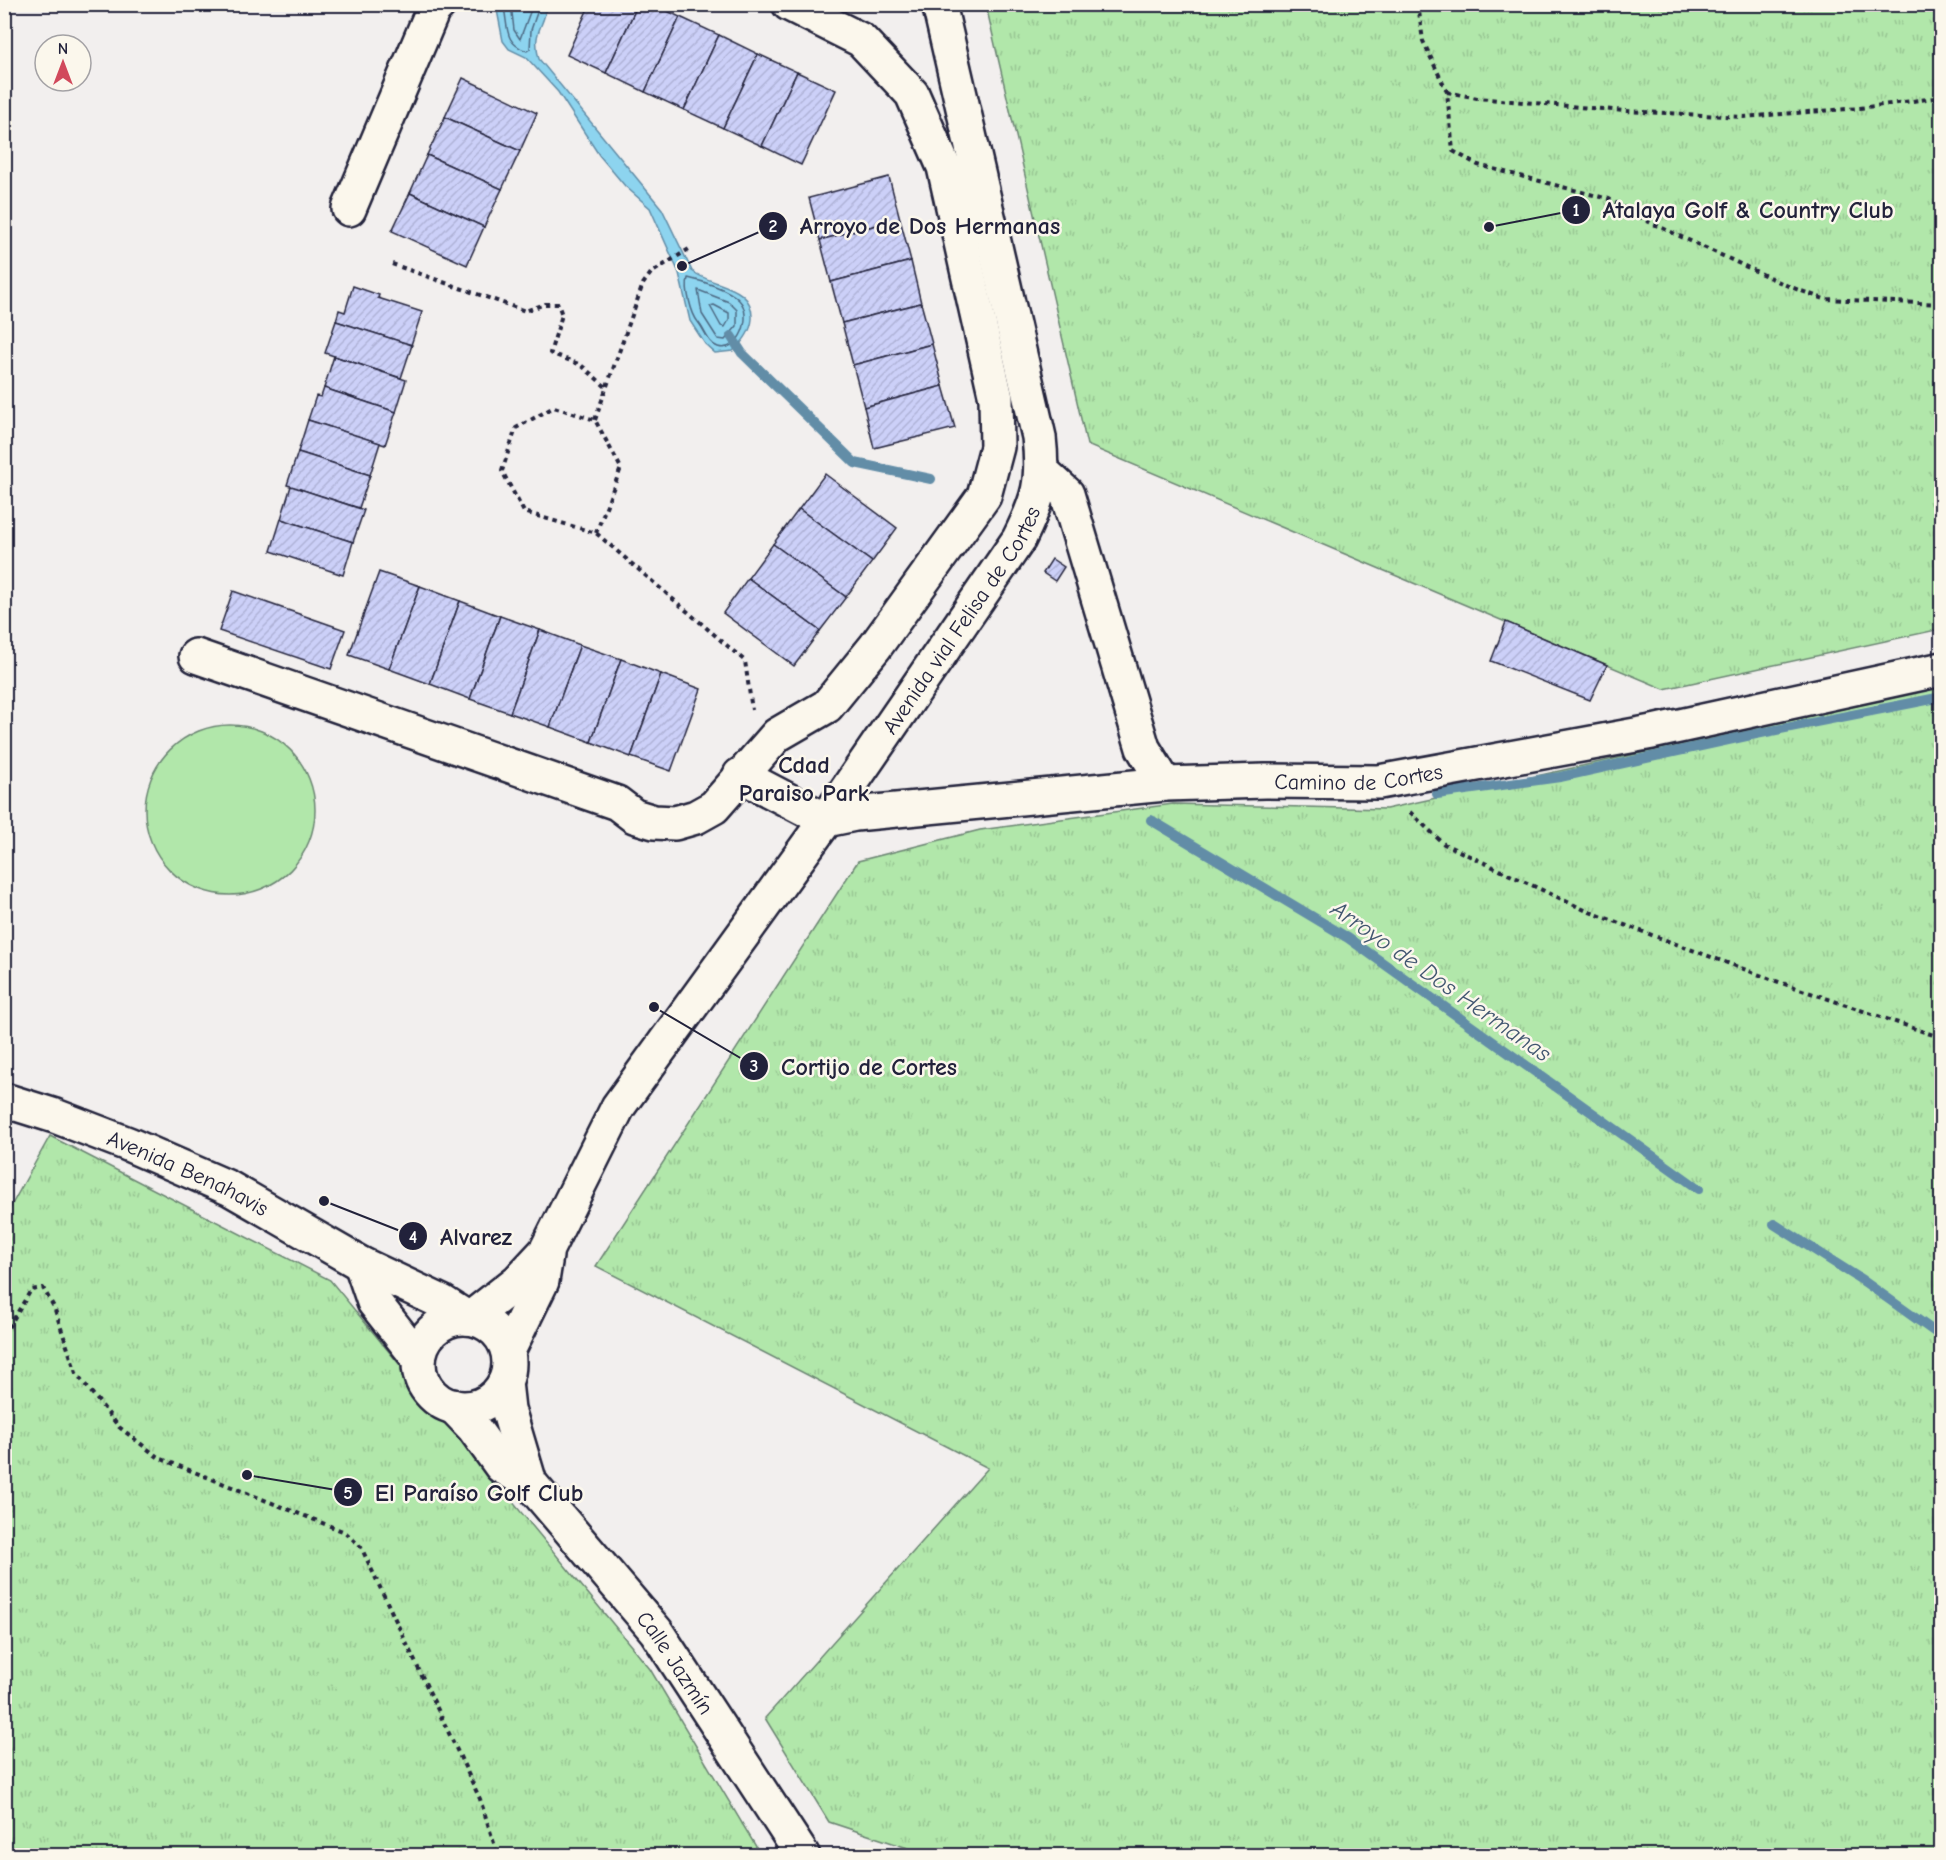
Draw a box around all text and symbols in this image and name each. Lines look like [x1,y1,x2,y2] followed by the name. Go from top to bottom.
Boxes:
[33,33,93,93] north arrow
[58,40,68,58] text: N
[1561,189,1906,231] callout: Atalaya Golf & Country Club
[1602,196,1894,224] text: Atalaya Golf & Country Club
[1572,200,1580,221] text: 1
[758,205,1072,247] callout: Arroyo de Dos Hermanas
[800,212,1060,240] text: Arroyo de Dos Hermanas
[769,216,778,237] text: 2
[877,503,1046,739] street label: Avenida vial Felisa de Cortes
[739,751,870,807] district label: Cdad Paraiso Park
[1274,759,1445,796] street label: Camino de Cortes
[1325,894,1556,1068] water label: Arroyo de Dos Hermanas
[739,1045,969,1087] callout: Cortijo de Cortes
[781,1053,957,1081] text: Cortijo de Cortes
[750,1056,758,1077] text: 3
[103,1125,273,1222] street label: Avenida Benahavis
[398,1215,524,1257] callout: Alvarez
[440,1223,513,1251] text: Alvarez
[409,1227,417,1248] text: 4
[333,1471,595,1513] callout: El Paraíso Golf Club
[375,1479,583,1507] text: El Paraíso Golf Club
[343,1483,353,1504] text: 5
[631,1606,719,1720] street label: Calle Jazmín

